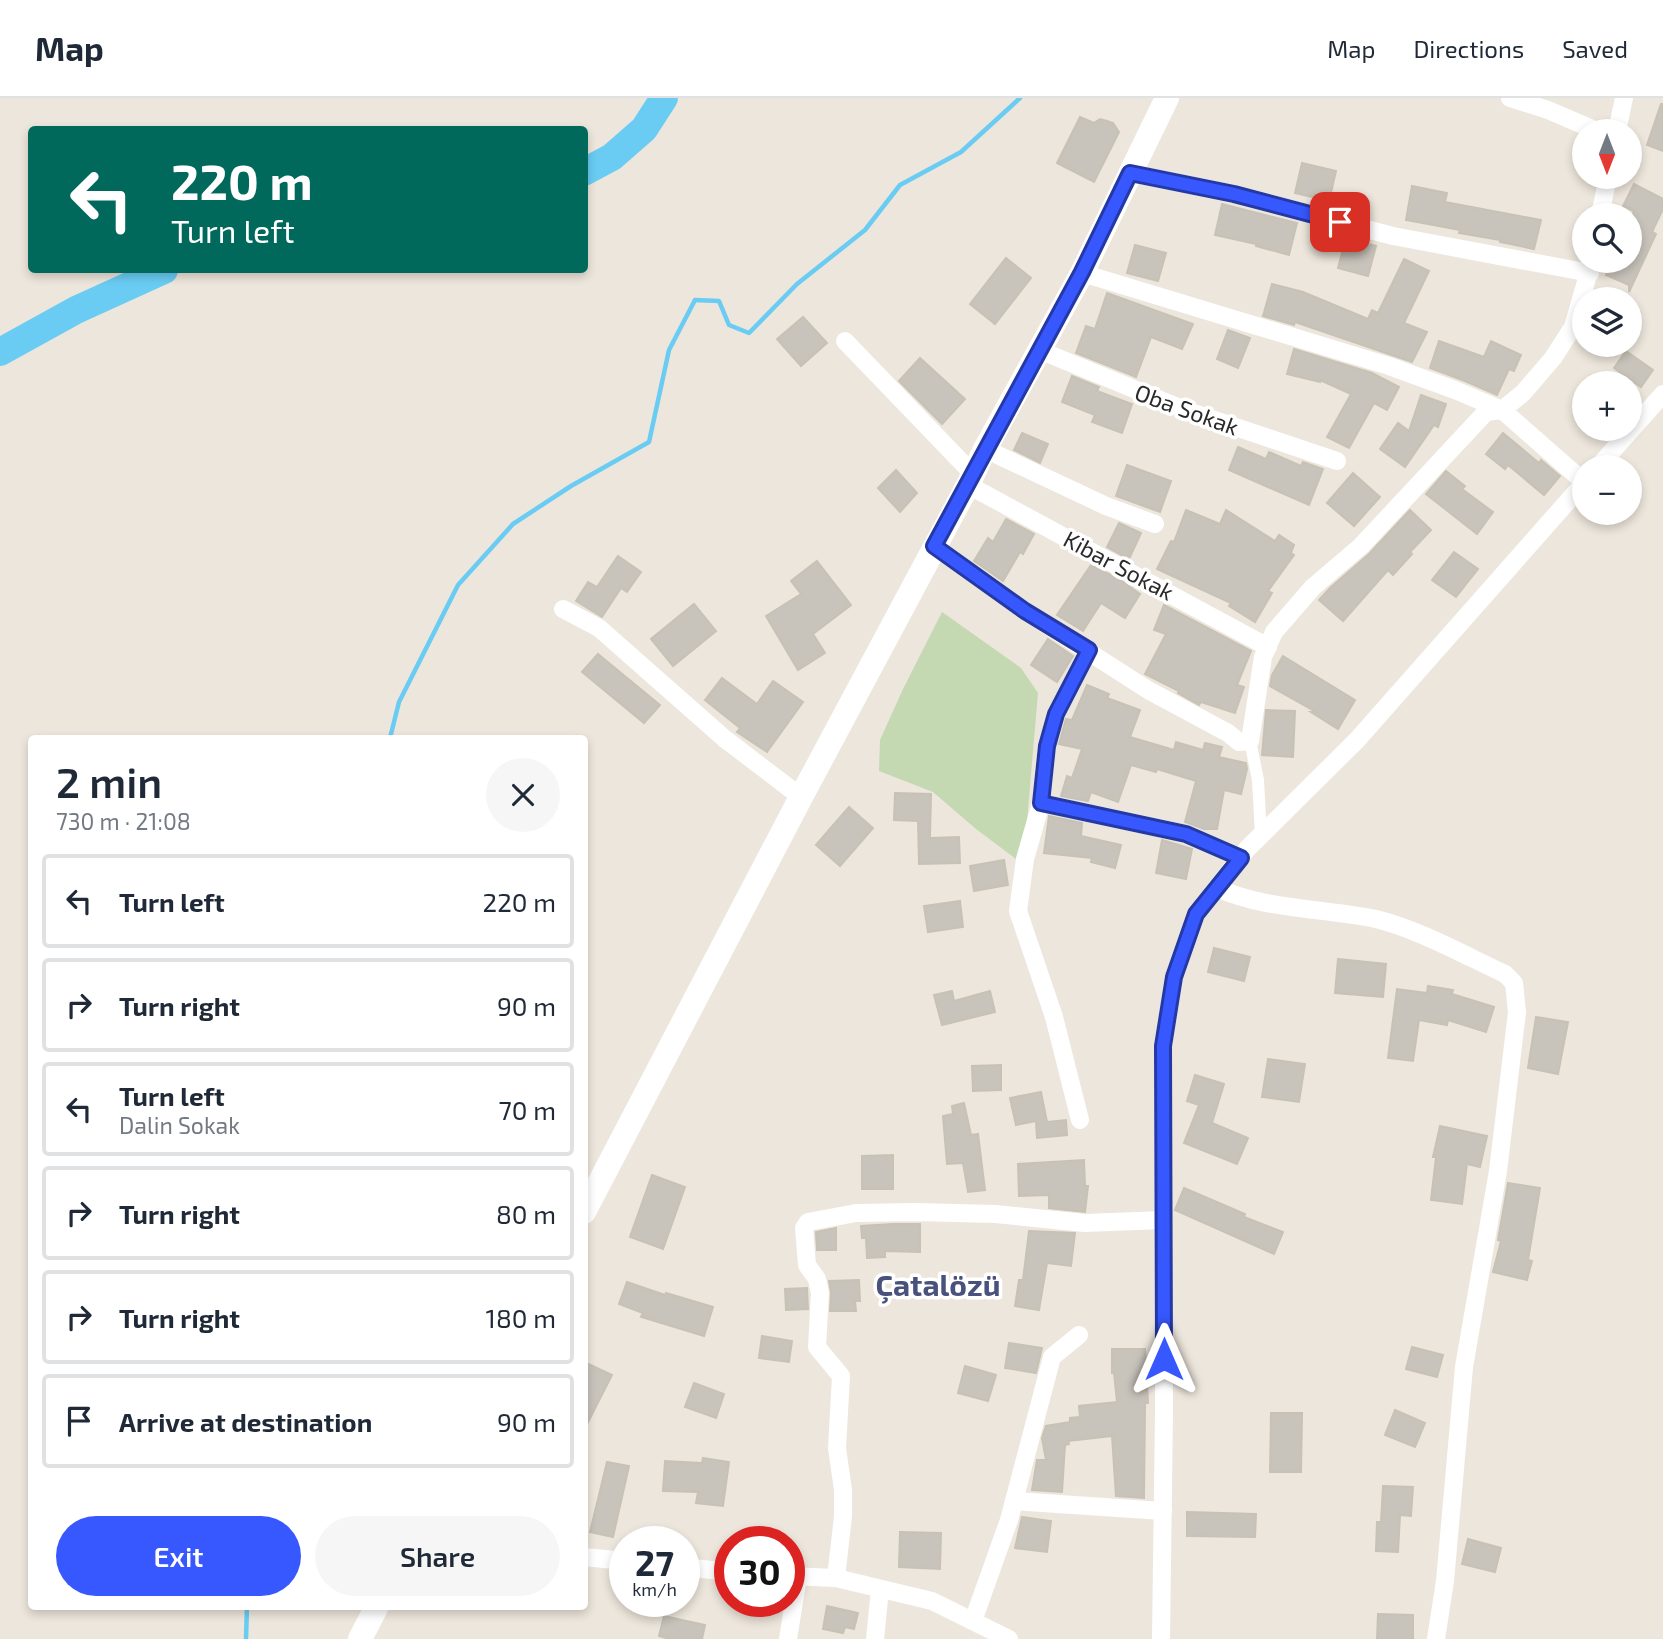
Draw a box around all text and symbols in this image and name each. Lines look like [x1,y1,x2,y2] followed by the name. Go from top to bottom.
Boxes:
[35,28,104,68] text: Map
[1327,34,1375,63] text: Map
[1413,34,1524,63] text: Directions
[1562,34,1628,63] text: Saved
[1572,119,1642,189] north arrow
[1572,119,1642,525] map controls
[171,151,313,210] text: 220 m
[56,154,147,245] icon: left
[1310,192,1370,252] pin
[1321,203,1359,241] icon: arrive
[1572,203,1642,273] button: search
[171,211,295,249] text: Turn left
[1572,287,1642,357] button: layers
[1572,371,1642,441] button: +
[1131,377,1243,441] street label: Oba Sokak
[1572,455,1642,525] button: −
[1059,524,1179,606] street label: Kibar Sokak
[56,756,162,806] text: 2 min
[486,758,560,832] button: close
[56,807,191,835] text: 730 m · 21:08
[60,882,98,920] icon: left
[119,886,225,917] text: Turn left
[483,886,556,917] text: 220 m
[60,986,98,1024] icon: right
[119,990,240,1021] text: Turn right
[497,990,556,1021] text: 90 m
[119,1080,225,1111] text: Turn left
[60,1090,98,1128] icon: left
[498,1094,556,1125] text: 70 m
[119,1111,240,1139] text: Dalin Sokak
[60,1194,98,1232] icon: right
[119,1198,240,1229] text: Turn right
[496,1198,556,1229] text: 80 m
[875,1266,1001,1304] district label: Çatalözü
[60,1298,98,1336] icon: right
[119,1302,240,1333] text: Turn right
[486,1302,556,1333] text: 180 m
[1127,1322,1201,1396] position arrow
[60,1402,98,1440] icon: arrive
[119,1406,372,1437] text: Arrive at destination
[497,1406,556,1437] text: 90 m
[56,1516,301,1596] button: Exit
[315,1516,560,1596] button: Share
[714,1526,805,1617] speed limit sign: 30
[635,1541,674,1583] text: 27
[632,1578,677,1600] text: km/h

